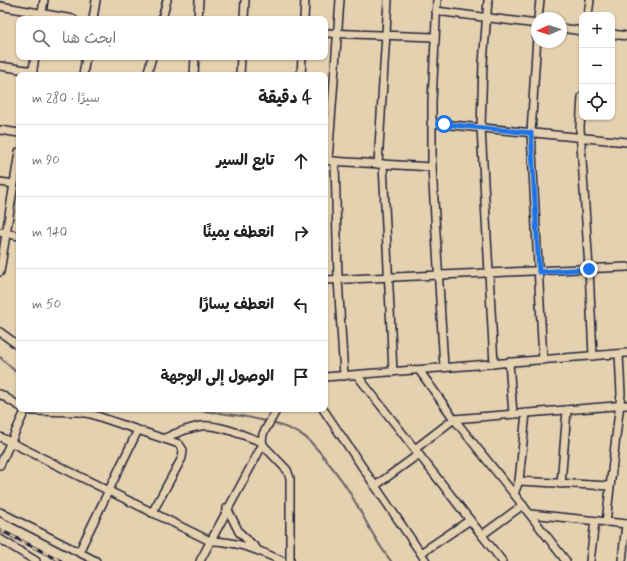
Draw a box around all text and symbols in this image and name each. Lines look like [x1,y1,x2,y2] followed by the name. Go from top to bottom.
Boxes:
[531,12,567,48] north arrow
[579,12,615,120] map controls
[579,12,615,48] button: +
[16,16,328,60] search box
[30,27,52,49] icon: search
[62,29,116,49] text: ابحث هنا
[579,48,615,84] button: −
[579,84,615,120] button: locate
[258,87,312,109] text: 4 دقيقة
[32,90,100,107] text: سيرًا · 280 m
[435,115,453,133] route start
[290,150,312,172] icon: ahead
[216,151,274,171] text: تابع السير
[32,152,60,169] text: 90 m
[290,222,312,244] icon: right
[203,223,274,243] text: انعطف يمينًا
[32,224,67,241] text: 140 m
[580,260,598,278] route end
[290,294,312,316] icon: left
[199,295,274,315] text: انعطف يسارًا
[32,296,61,313] text: 50 m
[290,366,312,388] icon: arrive
[160,367,274,387] text: الوصول إلى الوجهة

